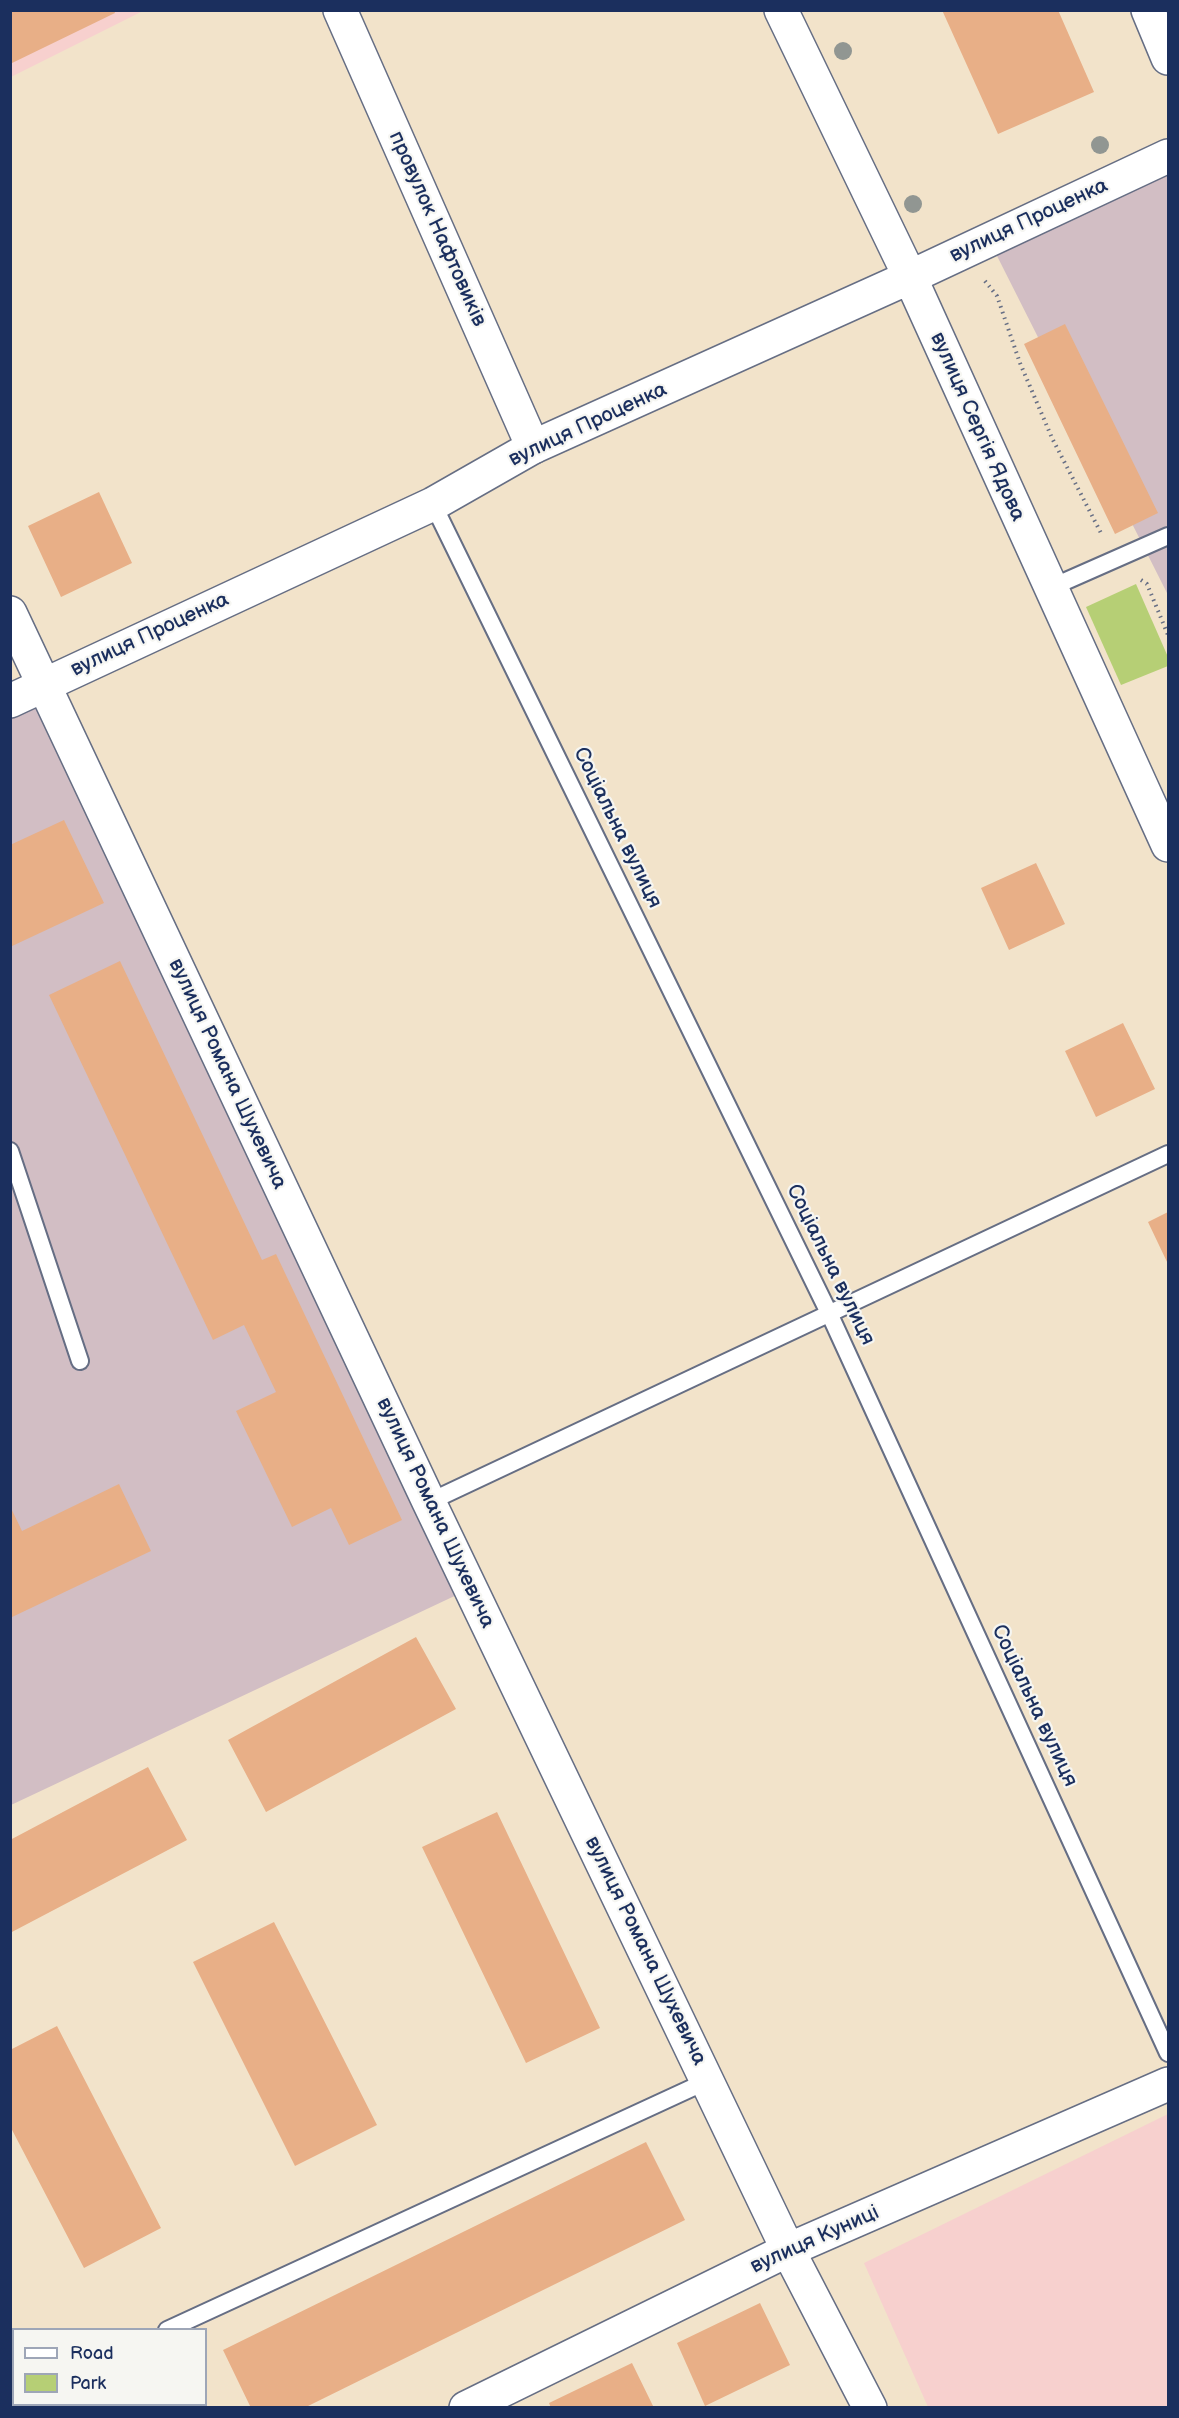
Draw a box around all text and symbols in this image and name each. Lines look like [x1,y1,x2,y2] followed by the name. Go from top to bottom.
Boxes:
[383,128,491,330] street label: провулок Нафтовиків
[946,173,1112,269] street label: вулиця Проценка
[924,329,1030,525] street label: вулиця Сергія Ядова
[505,377,671,473] street label: вулиця Проценка
[67,587,233,683] street label: вулиця Проценка
[567,743,667,913] street label: Соціальна вулиця
[162,955,292,1193] street label: вулиця Романа Шухевича
[780,1180,880,1350] street label: Соціальна вулиця
[370,1394,500,1632] street label: вулиця Романа Шухевича
[985,1621,1083,1791] street label: Соціальна вулиця
[579,1832,711,2070] street label: вулиця Романа Шухевича
[747,2200,883,2280] street label: вулиця Куниці
[12,2328,207,2406] legend
[70,2343,114,2364] text: Road
[70,2373,106,2394] text: Park

